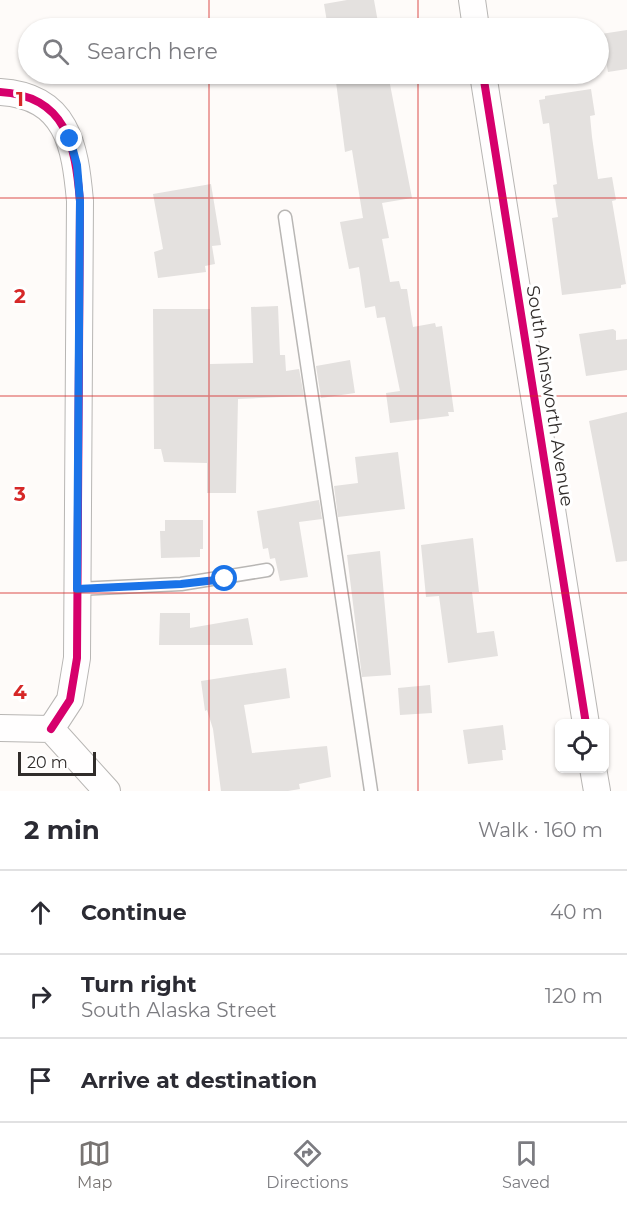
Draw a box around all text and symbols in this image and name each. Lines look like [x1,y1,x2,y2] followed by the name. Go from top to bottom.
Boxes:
[18,18,609,84] search box
[39,35,72,68] icon: search
[87,38,218,65] text: Search here
[16,87,24,111] text: 1
[56,125,82,151] route end
[14,284,26,308] text: 2
[522,284,578,508] street label: South Ainsworth Avenue
[13,482,26,506] text: 3
[211,565,237,591] route start
[13,680,27,704] text: 4
[555,719,609,773] map controls
[555,719,609,773] button: locate
[18,749,96,776] scale bar
[27,753,68,772] text: 20 m
[24,814,100,846] text: 2 min
[478,818,603,842] text: Walk · 160 m
[24,896,57,929] icon: ahead
[81,899,187,926] text: Continue
[550,900,603,924] text: 40 m
[81,971,196,998] text: Turn right
[24,980,57,1013] icon: right
[545,984,603,1008] text: 120 m
[81,998,277,1022] text: South Alaska Street
[24,1064,57,1097] icon: arrive
[81,1067,317,1094] text: Arrive at destination
[77,1137,112,1192] tab: Map
[266,1137,348,1192] tab: Directions
[502,1137,550,1192] tab: Saved

